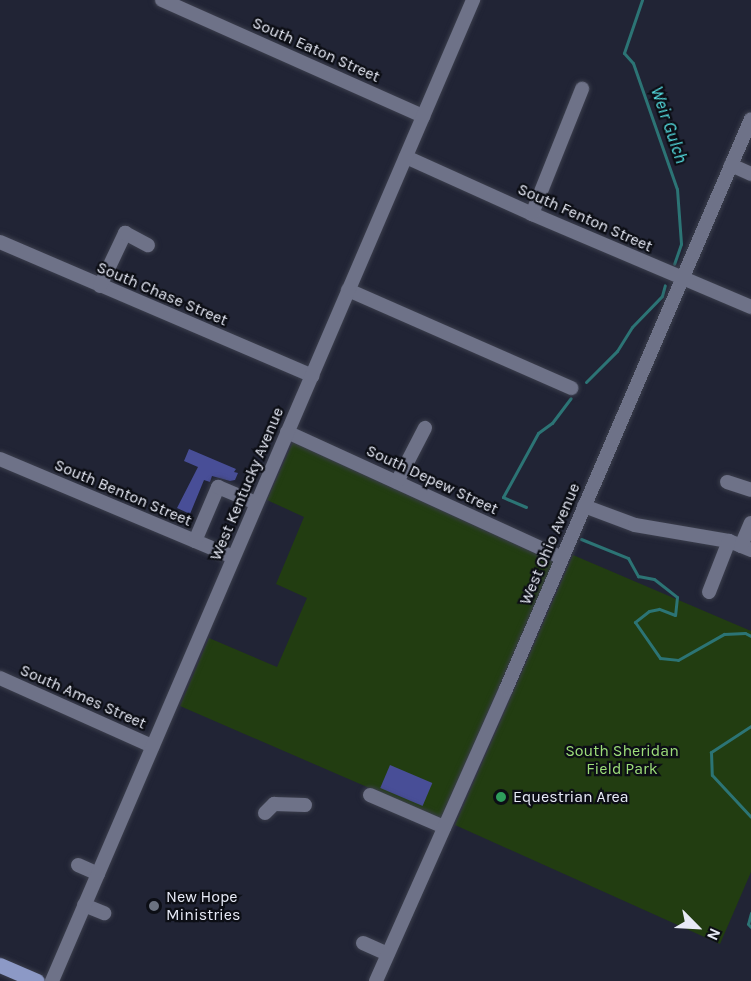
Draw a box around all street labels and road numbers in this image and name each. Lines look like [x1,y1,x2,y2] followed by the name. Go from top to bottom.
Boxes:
[249,13,383,87] street label: South Eaton Street
[515,180,655,256] street label: South Fenton Street
[94,258,230,330] street label: South Chase Street
[206,405,288,563] street label: West Kentucky Avenue
[363,441,501,519] street label: South Depew Street
[51,455,195,531] street label: South Benton Street
[516,480,584,608] street label: West Ohio Avenue
[17,661,149,733] street label: South Ames Street

